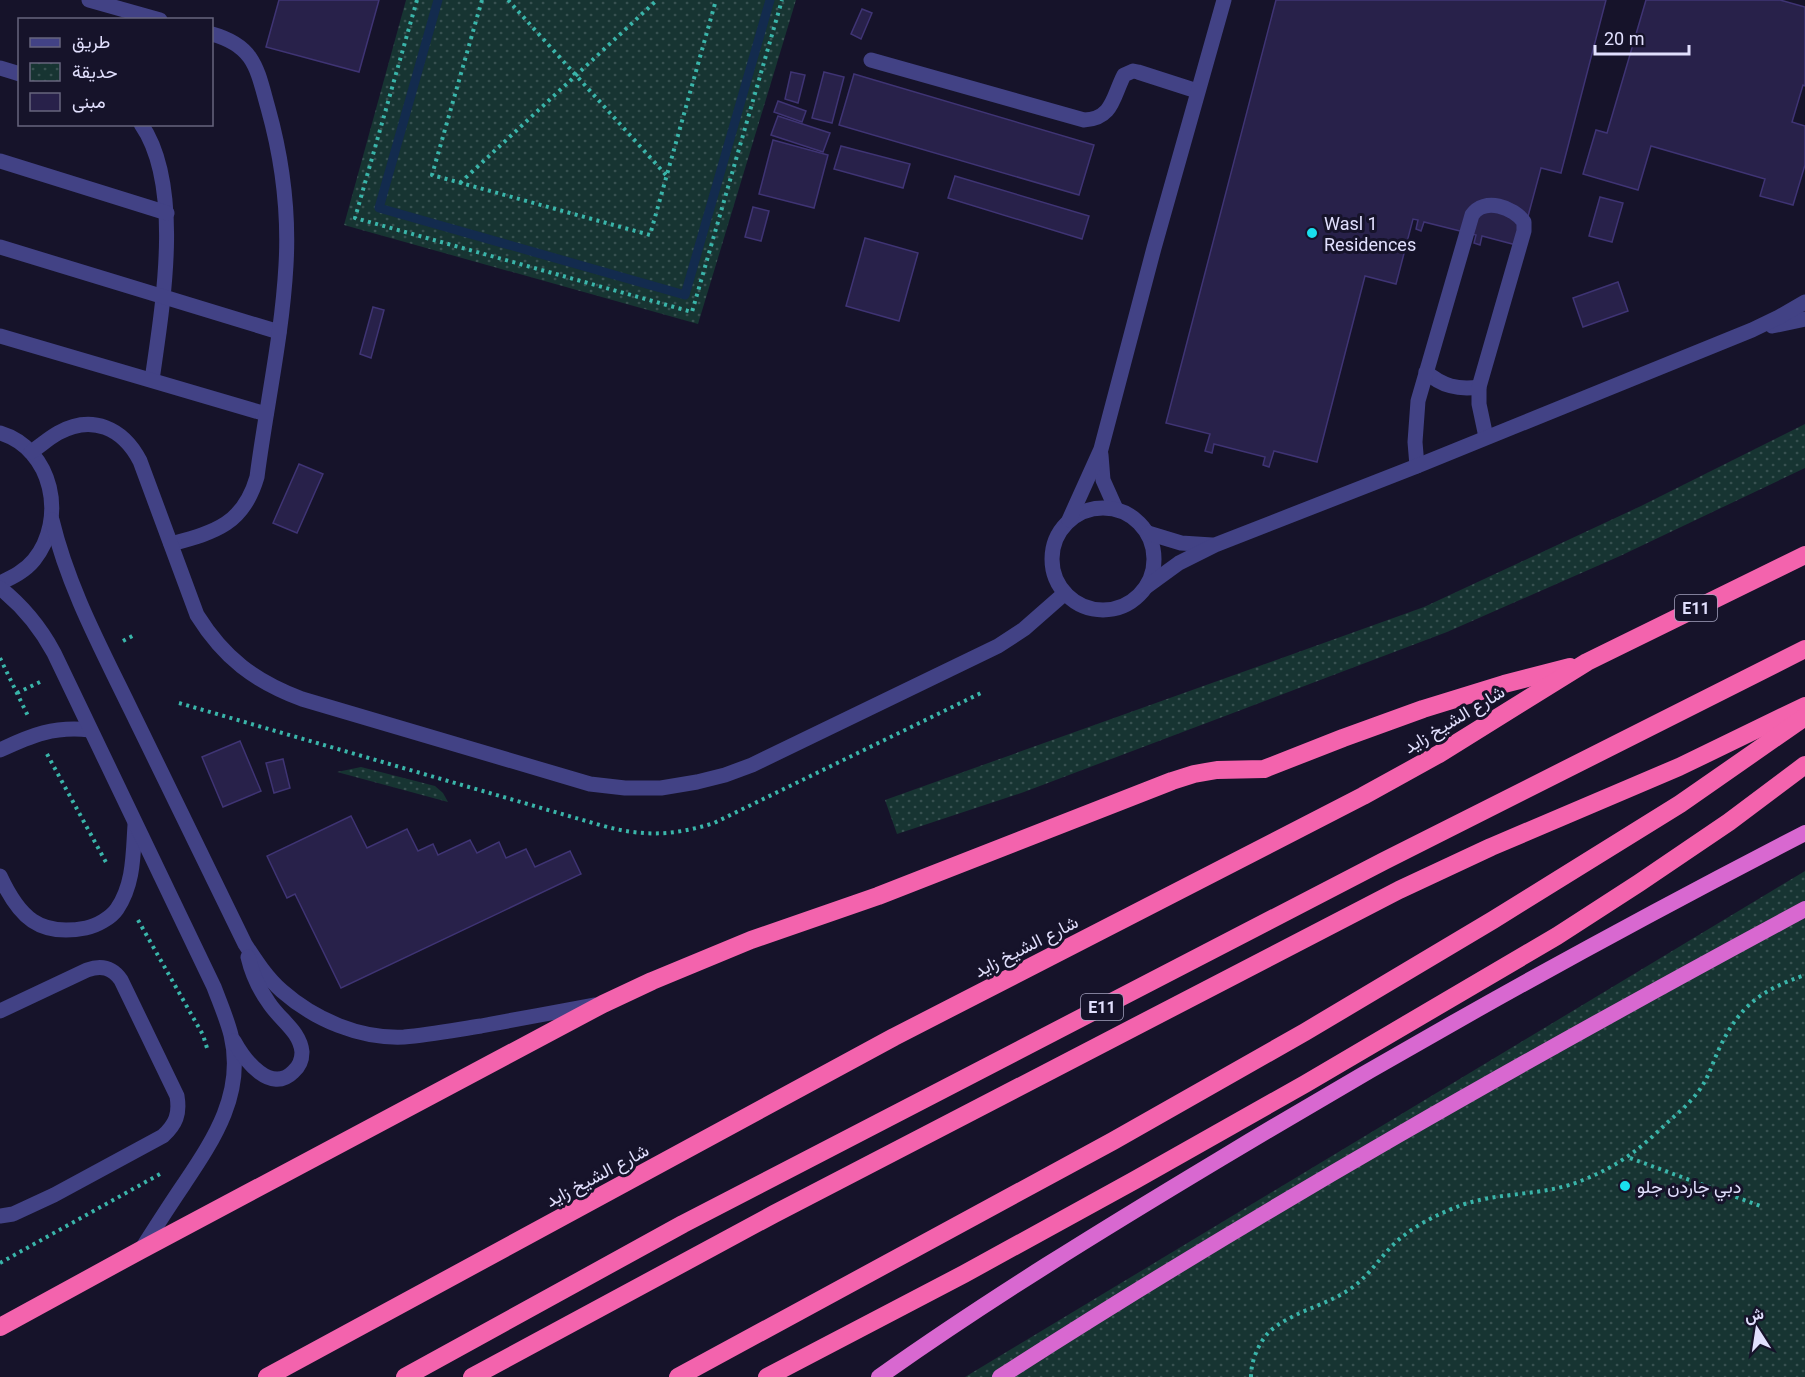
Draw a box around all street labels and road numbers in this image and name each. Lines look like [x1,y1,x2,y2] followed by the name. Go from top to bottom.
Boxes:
[1675,595,1717,621] road number: E11
[1400,681,1509,759] street label: شارع الشيخ زايد
[971,911,1082,983] street label: شارع الشيخ زايد
[1081,994,1123,1020] road number: E11
[542,1139,653,1213] street label: شارع الشيخ زايد

